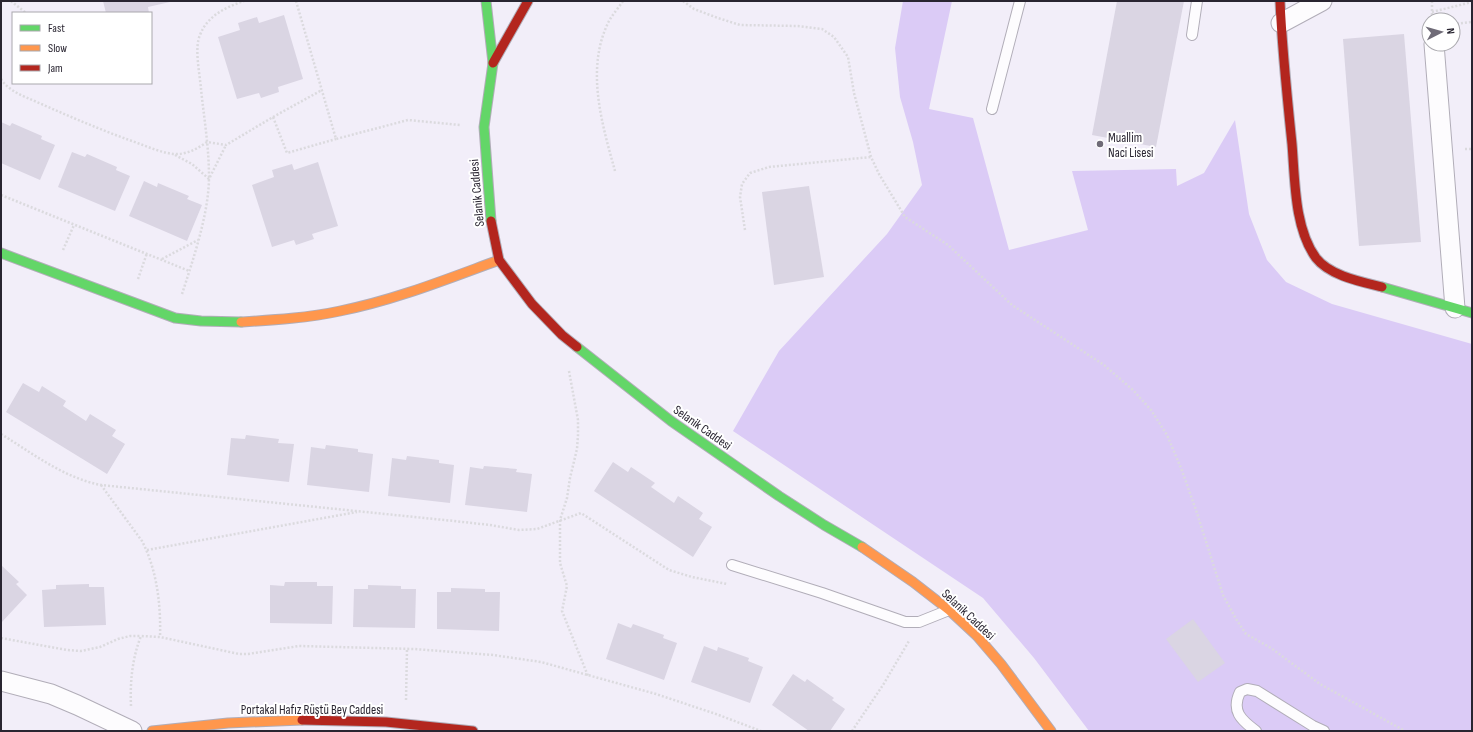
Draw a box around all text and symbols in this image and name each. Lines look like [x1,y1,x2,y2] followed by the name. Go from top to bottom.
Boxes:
[12,12,152,84] legend
[1421,12,1461,52] north arrow
[48,21,65,36] text: Fast
[1444,27,1457,35] text: N
[48,41,67,56] text: Slow
[47,61,63,76] text: Jam
[1108,130,1154,161] place label: Muallim Naci Lisesi
[1095,139,1105,149] marker: Muallim Naci Lisesi
[466,159,488,227] street label: Selanik Caddesi
[670,402,735,454] street label: Selanik Caddesi
[938,586,998,644] street label: Selanik Caddesi
[241,702,383,718] street label: Portakal Hafız Rüştü Bey Caddesi

